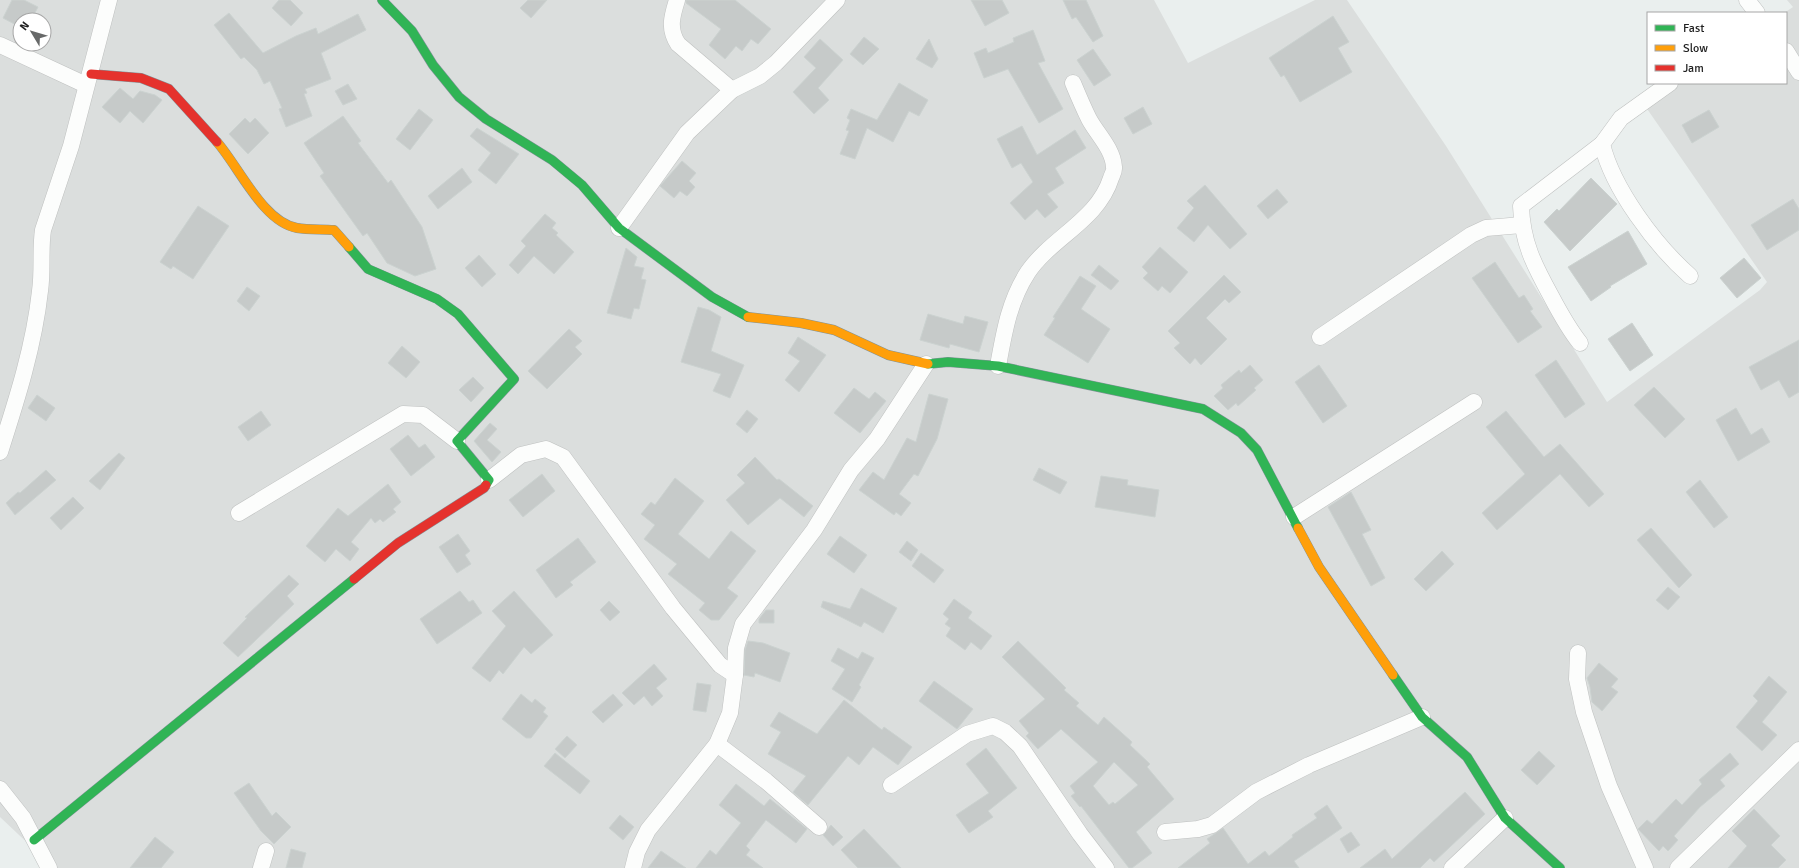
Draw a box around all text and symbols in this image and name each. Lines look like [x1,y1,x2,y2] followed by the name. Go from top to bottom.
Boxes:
[12,12,52,52] north arrow
[1647,12,1787,84] legend
[17,19,32,33] text: N
[1683,21,1704,36] text: Fast
[1683,41,1708,56] text: Slow
[1683,61,1704,76] text: Jam

